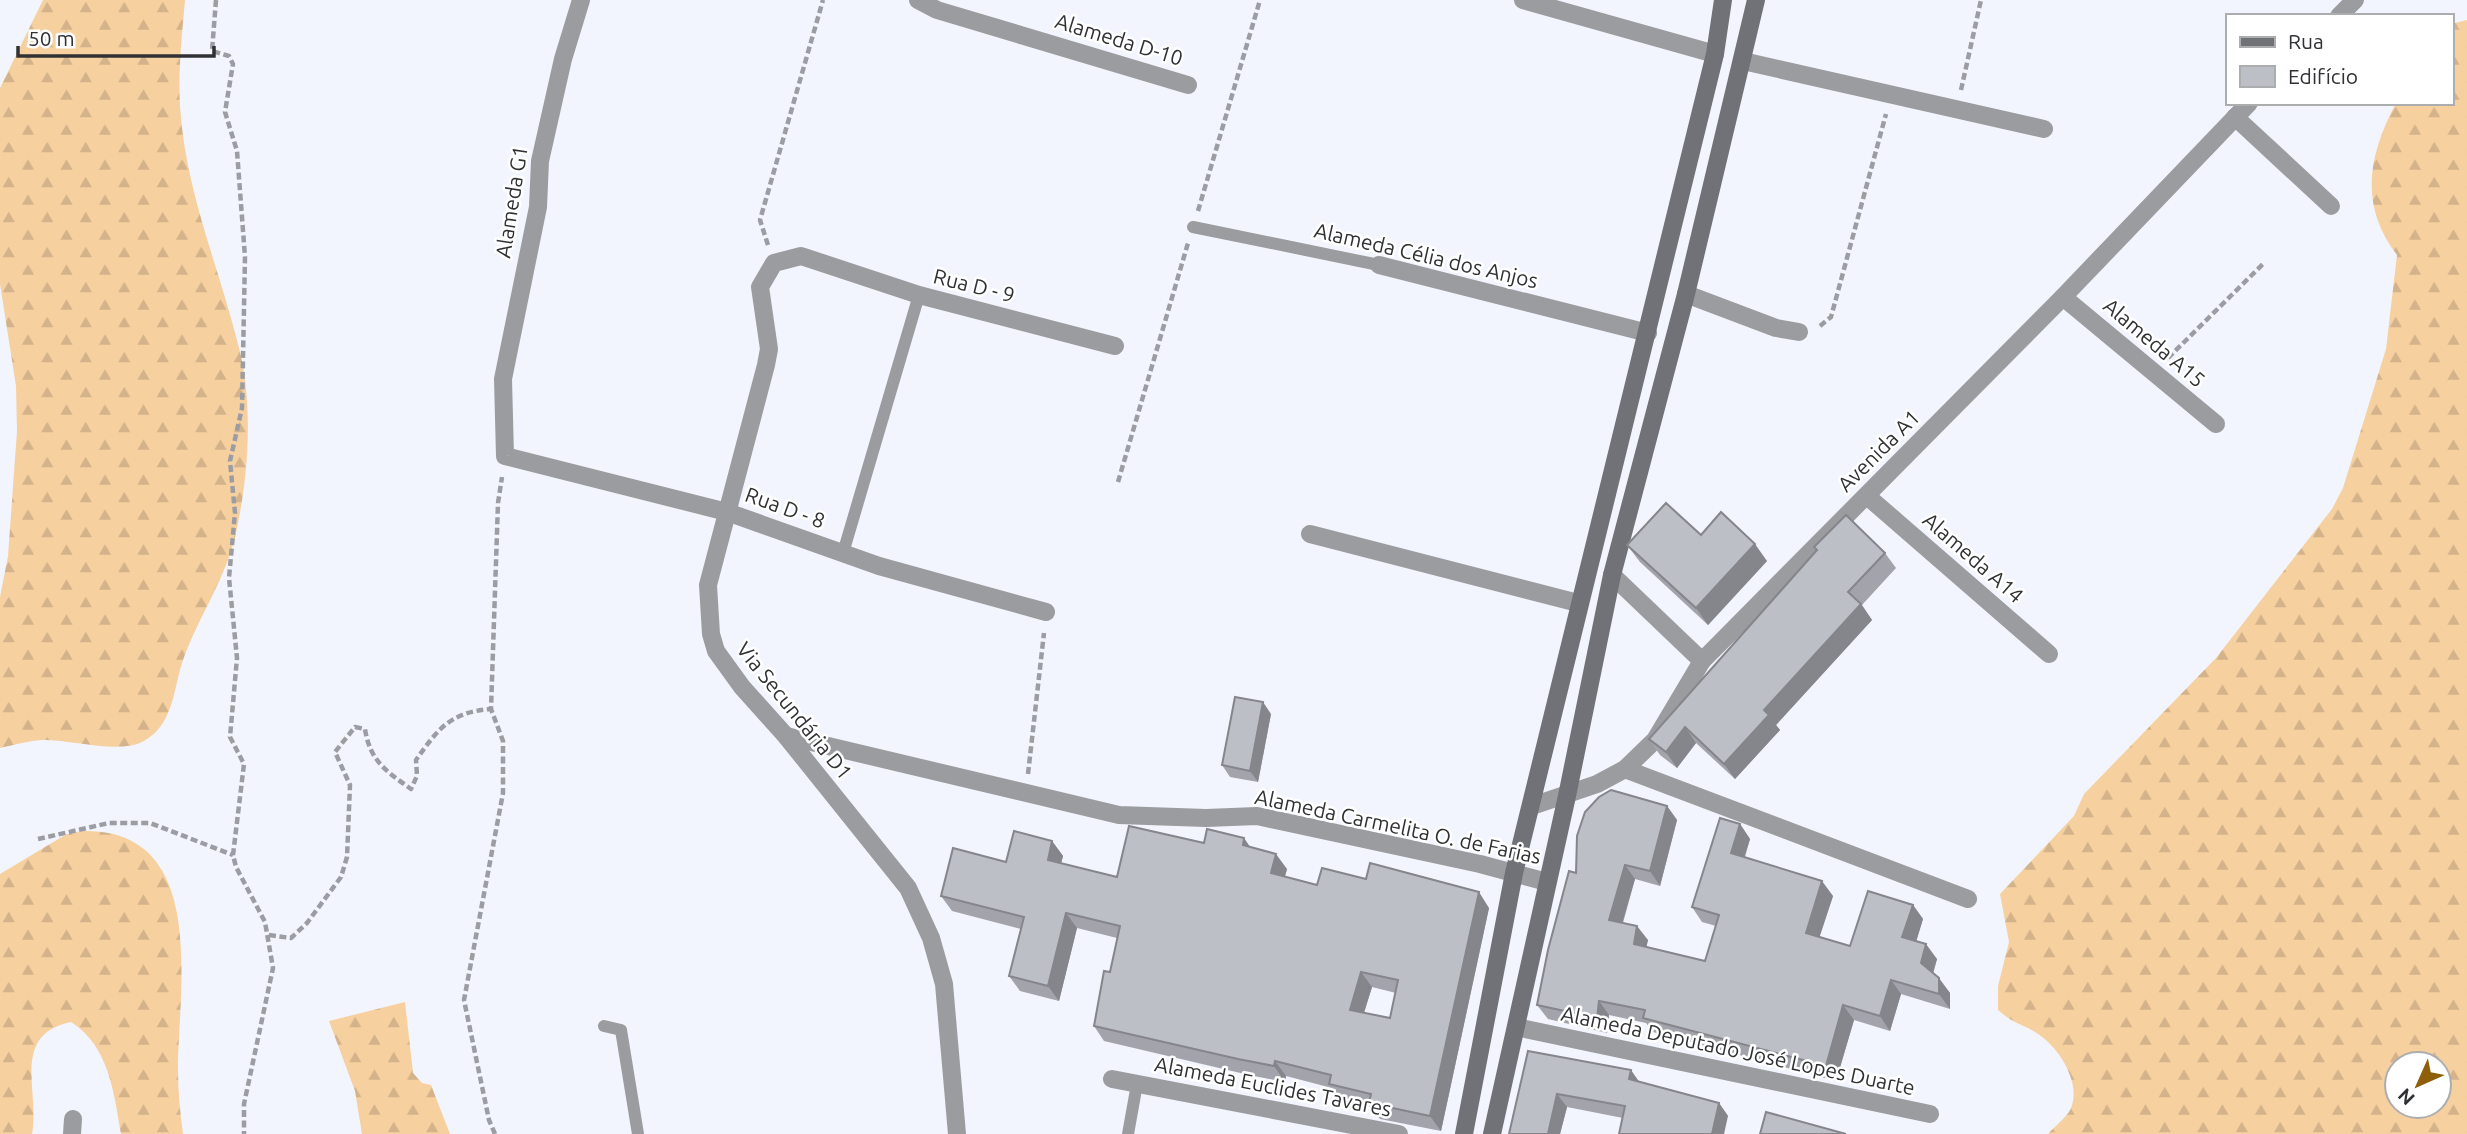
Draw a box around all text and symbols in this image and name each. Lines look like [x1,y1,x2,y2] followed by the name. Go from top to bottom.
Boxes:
[1053,8,1186,70] street label: Alameda D-10
[18,14,214,58] scale bar
[2226,14,2453,105] legend
[28,26,75,50] text: 50 m
[2288,29,2324,53] text: Rua
[2288,64,2358,88] text: Edifício
[490,144,532,260] street label: Alameda G1
[1312,218,1540,292] street label: Alameda Célia dos Anjos
[931,263,1017,307] street label: Rua D - 9
[2099,293,2210,392] street label: Alameda A15
[1832,404,1924,496] street label: Avenida A1
[742,482,828,533] street label: Rua D - 8
[1919,507,2029,607] street label: Alameda A14
[732,637,857,784] street label: Via Secundária D1
[1253,784,1543,868] street label: Alameda Carmelita O. de Farias
[1559,1001,1917,1099] street label: Alameda Deputado José Lopes Duarte
[2383,1050,2453,1120] north arrow
[1153,1051,1394,1121] street label: Alameda Euclides Tavares
[2393,1084,2419,1110] text: N

